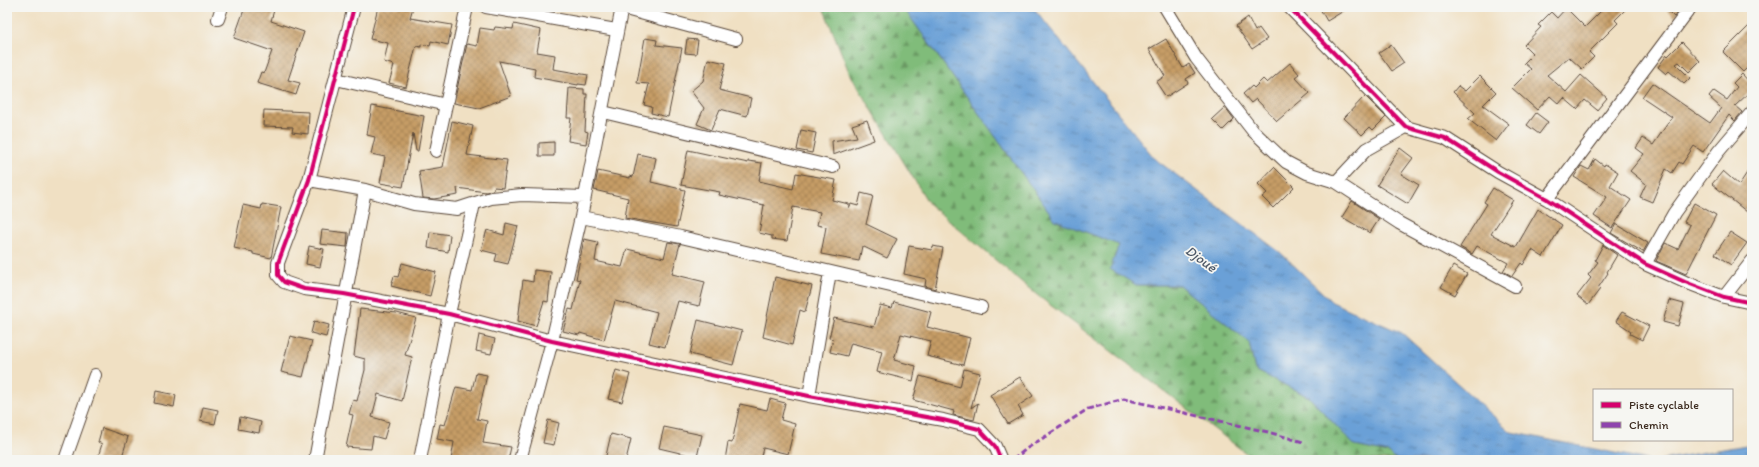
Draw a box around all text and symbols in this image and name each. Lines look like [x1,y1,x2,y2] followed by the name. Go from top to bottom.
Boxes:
[1182,242,1221,277] water label: Djoué
[1593,389,1733,441] legend
[1629,398,1699,412] text: Piste cyclable
[1629,418,1669,432] text: Chemin

